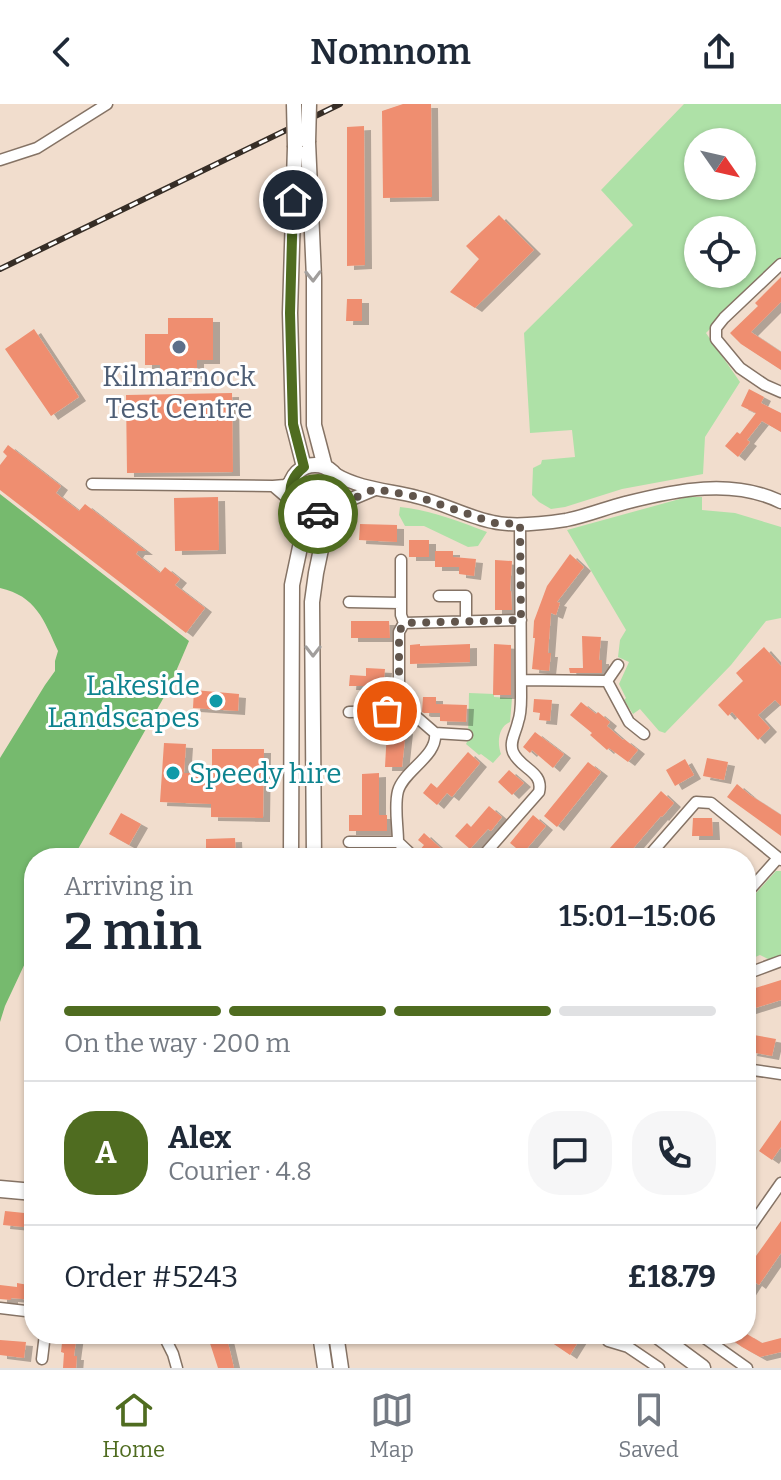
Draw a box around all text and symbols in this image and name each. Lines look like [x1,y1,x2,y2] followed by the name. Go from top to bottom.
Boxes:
[40,30,84,74] icon: back
[310,30,471,74] text: Nomnom
[697,30,741,74] icon: share
[684,128,756,200] north arrow
[684,128,756,288] map controls
[259,166,327,234] pin
[271,178,315,222] icon: home
[684,216,756,288] button: locate
[305,270,322,283] one-way arrow
[170,338,188,356] marker: Kilmarnock Test Centre
[102,360,256,425] place label: Kilmarnock Test Centre
[278,474,358,554] courier
[296,492,340,536] icon: car
[304,645,322,658] one-way arrow
[47,669,200,734] place label: Lakeside Landscapes
[353,677,421,745] pin
[365,689,409,733] icon: bag
[207,692,225,710] marker: Lakeside Landscapes
[189,757,342,790] place label: Speedy hire
[164,764,182,782] marker: Speedy hire
[64,871,193,902] text: Arriving in
[559,898,716,934] text: 15:01–15:06
[64,900,202,963] text: 2 min
[64,1028,290,1059] text: On the way · 200 m
[528,1111,612,1195] button: chat
[632,1111,716,1195] button: phone
[168,1120,231,1156] text: Alex
[95,1135,117,1171] text: A
[168,1156,312,1187] text: Courier · 4.8
[64,1259,238,1295] text: Order #5243
[628,1259,716,1295] text: £18.79
[102,1388,165,1463] tab: Home
[369,1388,414,1463] tab: Map
[618,1388,679,1463] tab: Saved

